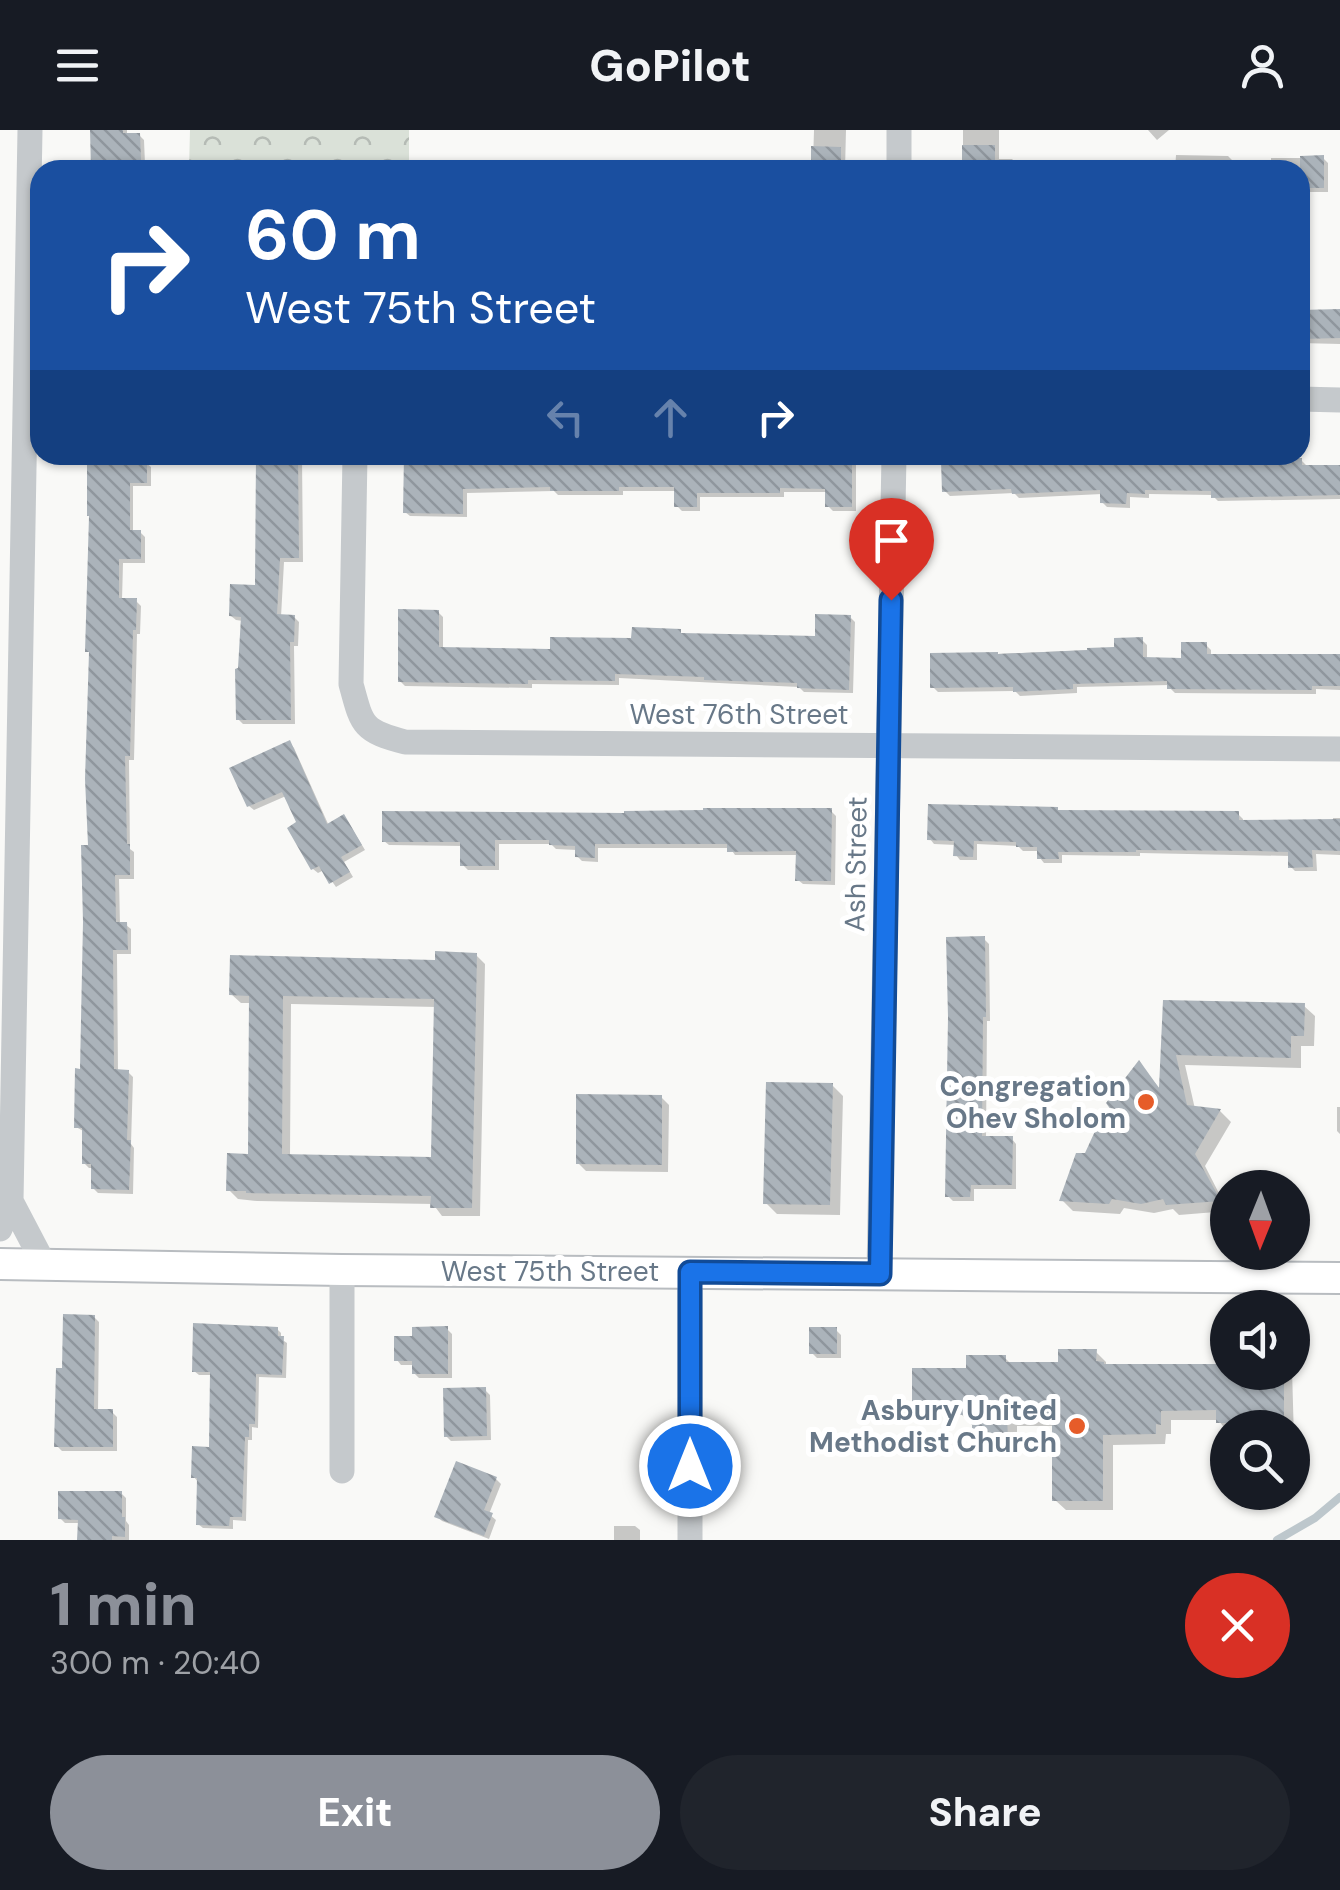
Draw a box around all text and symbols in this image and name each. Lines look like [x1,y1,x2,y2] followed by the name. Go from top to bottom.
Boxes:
[589,36,751,95] text: GoPilot
[50,38,105,93] icon: menu
[1235,38,1290,93] icon: person
[245,190,421,281] text: 60 m
[80,200,210,330] icon: right
[245,278,596,337] text: West 75th Street
[538,390,593,445] icon: left
[643,390,698,445] icon: ahead
[748,390,803,445] icon: right
[849,498,934,601] pin
[864,513,919,568] icon: arrive
[629,696,849,733] street label: West 76th Street
[836,796,876,932] street label: Ash Street
[939,1068,1126,1137] place label: Congregation Ohev Sholom
[1135,1091,1157,1113] marker: Congregation Ohev Sholom
[1210,1170,1310,1270] north arrow
[1210,1170,1310,1510] map controls
[441,1253,659,1290] street label: West 75th Street
[1210,1290,1310,1390] button: sound
[809,1392,1057,1461] place label: Asbury United Methodist Church
[1210,1410,1310,1510] button: search
[638,1414,742,1518] position arrow
[1066,1415,1088,1437] marker: Asbury United Methodist Church
[50,1565,197,1644] text: 1 min
[1185,1573,1290,1678] button: close
[50,1642,261,1684] text: 300 m · 20:40
[50,1755,660,1870] button: Exit
[680,1755,1290,1870] button: Share

